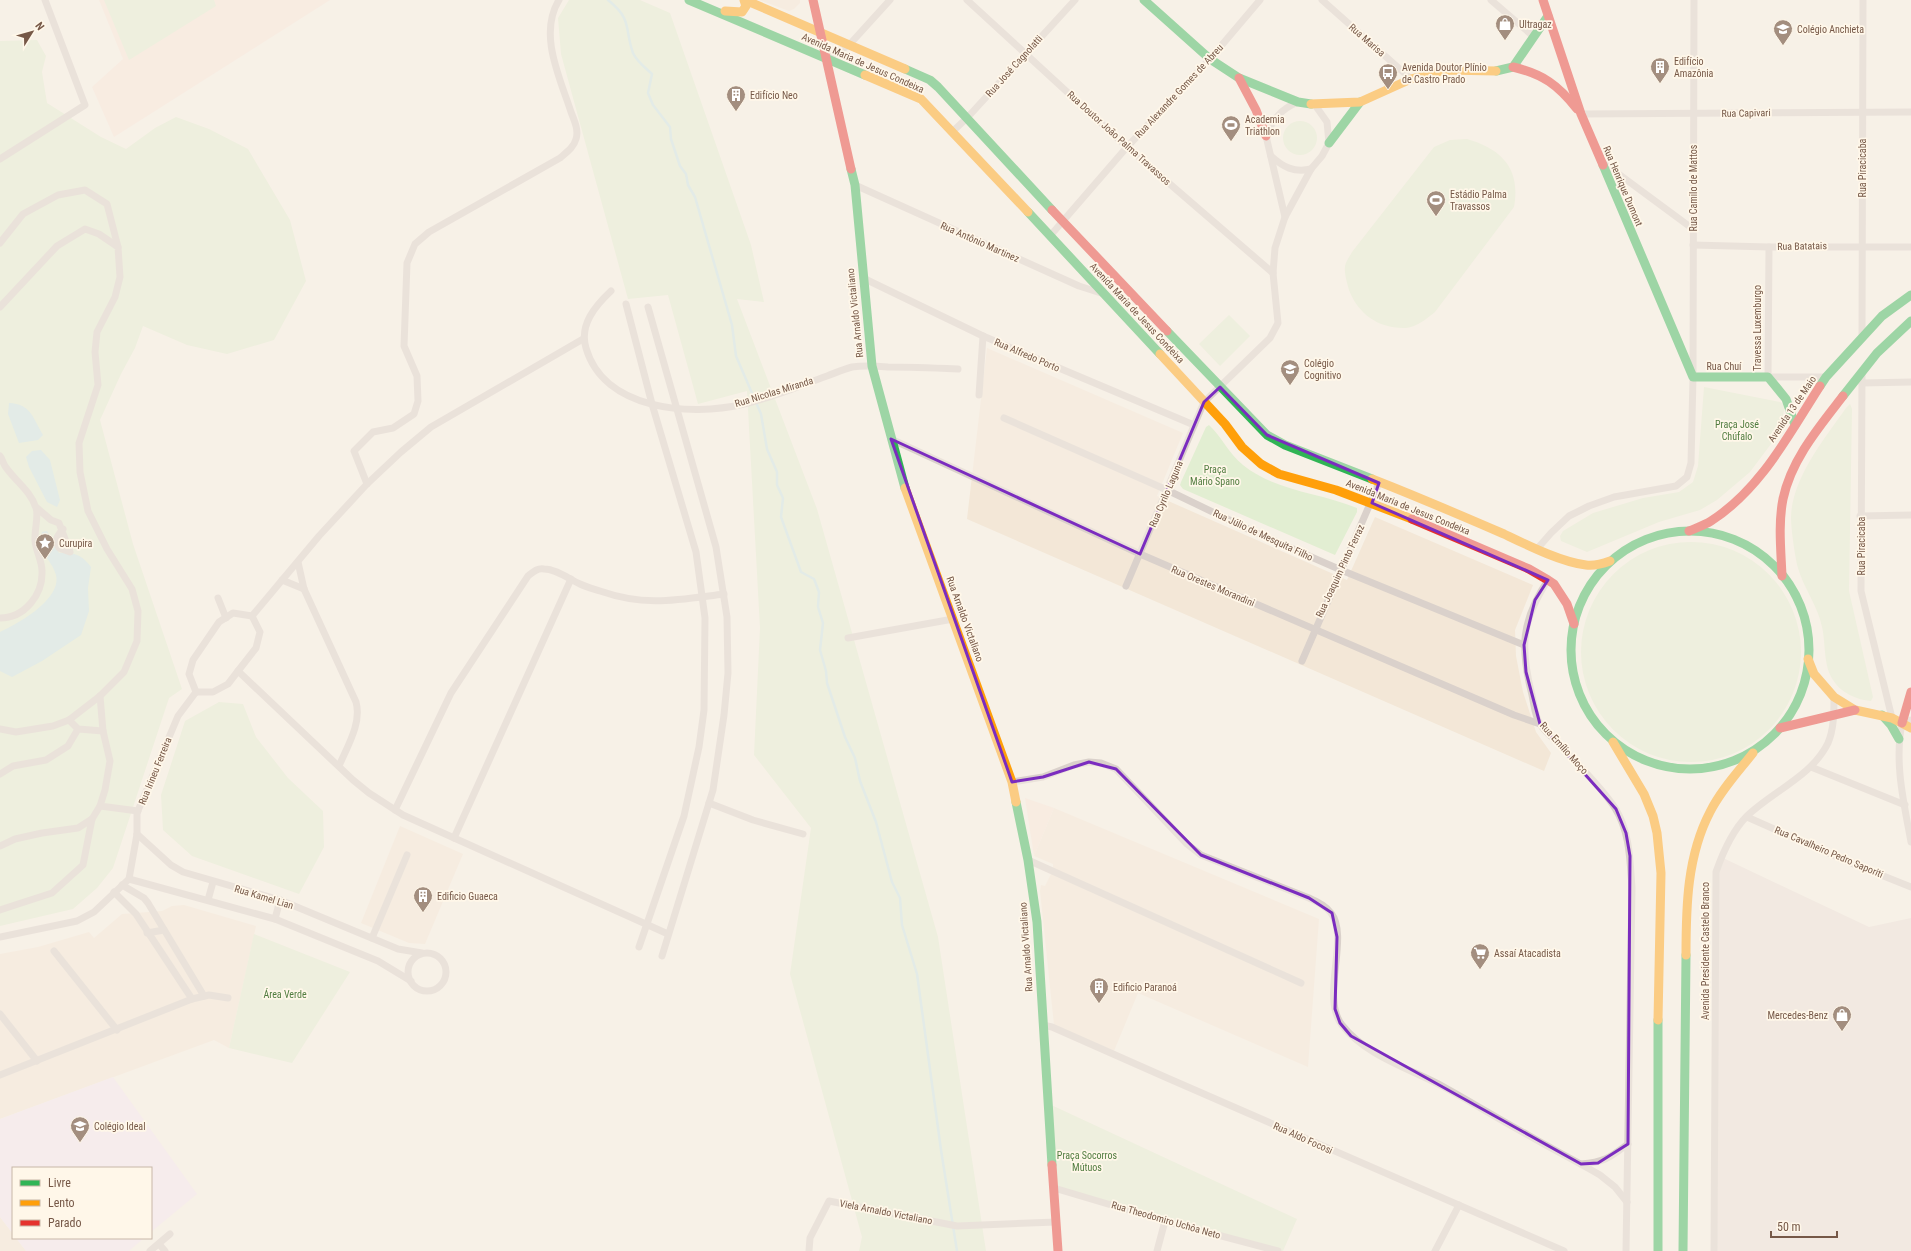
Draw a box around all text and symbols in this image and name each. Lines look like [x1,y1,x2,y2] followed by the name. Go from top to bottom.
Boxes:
[12,12,52,52] north arrow
[1494,13,1516,41] shop icon: Ultragaz
[1772,18,1794,46] school or university icon: Colégio Anchieta
[1519,19,1552,30] place label: Ultragaz
[32,20,47,33] text: N
[1347,21,1387,59] street label: Rua Marisa
[1797,24,1864,35] place label: Colégio Anchieta
[800,31,926,95] street label: Avenida Maria de Jesus Condeixa
[983,33,1045,99] street label: Rua José Cagnolatti
[1133,42,1225,140] street label: Rua Alexandre Gomes de Abreu
[1649,56,1671,84] building icon: Edifício Amazônia
[1674,56,1714,79] place label: Edifício Amazônia
[1377,62,1399,90] bus stop icon: Avenida Doutor Plínio de Castro Prado
[1402,62,1487,85] place label: Avenida Doutor Plínio de Castro Prado
[725,84,747,112] building icon: Edifício Neo
[1065,89,1173,188] street label: Rua Doutor João Palma Travassos
[750,90,798,101] place label: Edifício Neo
[1721,107,1771,119] street label: Rua Capivari
[1220,114,1242,142] sports icon: Academia Triathlon
[1245,114,1285,137] place label: Academia Triathlon
[1857,138,1868,197] street label: Rua Piracicaba
[1601,144,1645,228] street label: Rua Henrique Dumont
[1688,144,1699,231] street label: Rua Camilo de Mattos
[1425,189,1447,217] sports icon: Estádio Palma Travassos
[1450,189,1507,212] place label: Estádio Palma Travassos
[939,220,1021,264] street label: Rua Antônio Martinez
[1777,240,1827,252] street label: Rua Batatais
[1088,261,1186,365] street label: Avenida Maria de Jesus Condeixa
[845,268,865,358] street label: Rua Arnaldo Victaliano
[1752,285,1763,371] street label: Travessa Luxemburgo
[993,336,1061,374] street label: Rua Alfredo Porto
[1279,358,1301,386] school or university icon: Colégio Cognitivo
[1304,358,1341,381] place label: Colégio Cognitivo
[1707,361,1742,372] street label: Rua Chuí
[1766,374,1818,444] street label: Avenida 13 de Maio
[733,375,815,409] street label: Rua Nicolas Miranda
[1715,419,1759,442] park label: Praça José Chúfalo
[1147,459,1185,529] street label: Rua Cyrilo Laguna
[1190,464,1240,487] park label: Praça Mário Spano
[1344,477,1472,537] street label: Avenida Maria de Jesus Condeixa
[1211,507,1315,563] street label: Rua Júlio de Mesquita Filho
[1856,516,1867,575] street label: Rua Piracicaba
[1314,523,1366,619] street label: Rua Joaquim Pinto Ferraz
[34,532,56,560] place icon: Curupira
[59,538,92,549] place label: Curupira
[1170,563,1256,609] street label: Rua Orestes Morandini
[944,575,986,663] street label: Rua Arnaldo Victaliano
[1538,720,1590,776] street label: Rua Emílio Moço
[136,735,174,806] street label: Rua Irineu Ferreira
[1773,824,1885,880] street label: Rua Cavalheiro Pedro Saporiti
[1700,882,1711,1020] street label: Avenida Presidente Castelo Branco
[233,883,295,911] street label: Rua Kamel Lian
[412,885,434,913] building icon: Edificio Guaeca
[437,891,498,902] place label: Edificio Guaeca
[1017,902,1035,992] street label: Rua Arnaldo Victaliano
[1469,942,1491,970] supermarket icon: Assaí Atacadista
[1494,948,1561,959] place label: Assaí Atacadista
[1088,976,1110,1004] building icon: Edificio Paranoá
[1113,982,1177,993] place label: Edificio Paranoá
[263,988,307,1000] park label: Área Verde
[1831,1004,1853,1032] shop icon: Mercedes-Benz
[1767,1010,1828,1021] place label: Mercedes-Benz
[69,1115,91,1143] school or university icon: Colégio Ideal
[1272,1120,1334,1156] street label: Rua Aldo Focosi
[94,1121,145,1132] place label: Colégio Ideal
[1057,1150,1118,1173] park label: Praça Socorros Mútuos
[12,1167,152,1239] legend
[48,1176,71,1190] text: Livre
[48,1196,75,1210] text: Lento
[839,1198,933,1226] street label: Viela Arnaldo Victaliano
[1110,1199,1222,1241] street label: Rua Theodomiro Uchôa Neto
[1771,1213,1837,1239] scale bar
[48,1216,81,1230] text: Parado
[1777,1220,1801,1234] text: 50 m

